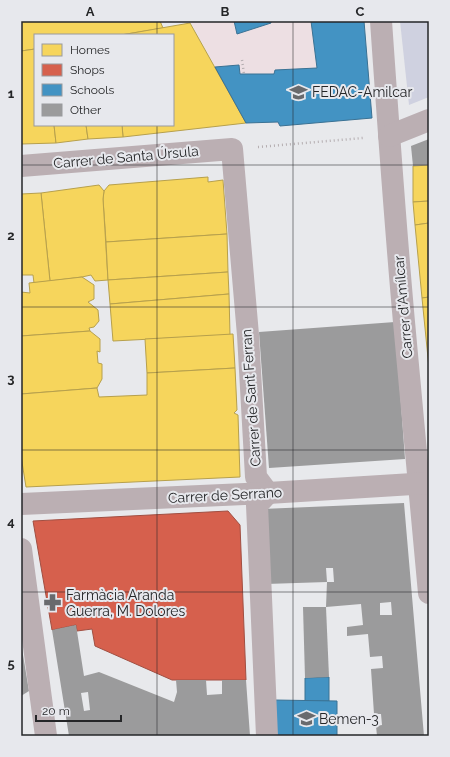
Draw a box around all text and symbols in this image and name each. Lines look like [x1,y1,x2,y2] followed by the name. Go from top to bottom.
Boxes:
[86,4,95,19] text: A
[221,4,230,19] text: B
[356,4,365,19] text: C
[34,34,174,126] legend
[70,43,110,57] text: Homes
[70,63,105,77] text: Shops
[289,82,309,102] school or university icon: FEDAC-Amilcar
[70,83,114,97] text: Schools
[312,84,412,100] place label: FEDAC-Amilcar
[8,86,15,101] text: 1
[70,103,102,117] text: Other
[53,142,199,171] street label: Carrer de Santa Úrsula
[7,228,15,243] text: 2
[391,255,415,359] street label: Carrer d'Amílcar
[238,329,264,467] street label: Carrer de Sant Ferran
[7,371,15,386] text: 3
[167,484,283,506] street label: Carrer de Serrano
[7,514,15,529] text: 4
[66,587,186,619] place label: Farmàcia Aranda Guerra, M. Dolores
[43,593,63,613] pharmacy icon: Farmàcia Aranda Guerra, M. Dolores
[7,656,15,671] text: 5
[36,697,121,723] scale bar
[42,704,70,718] text: 20 m
[296,709,316,729] school or university icon: Bemen-3
[319,711,379,727] place label: Bemen-3

